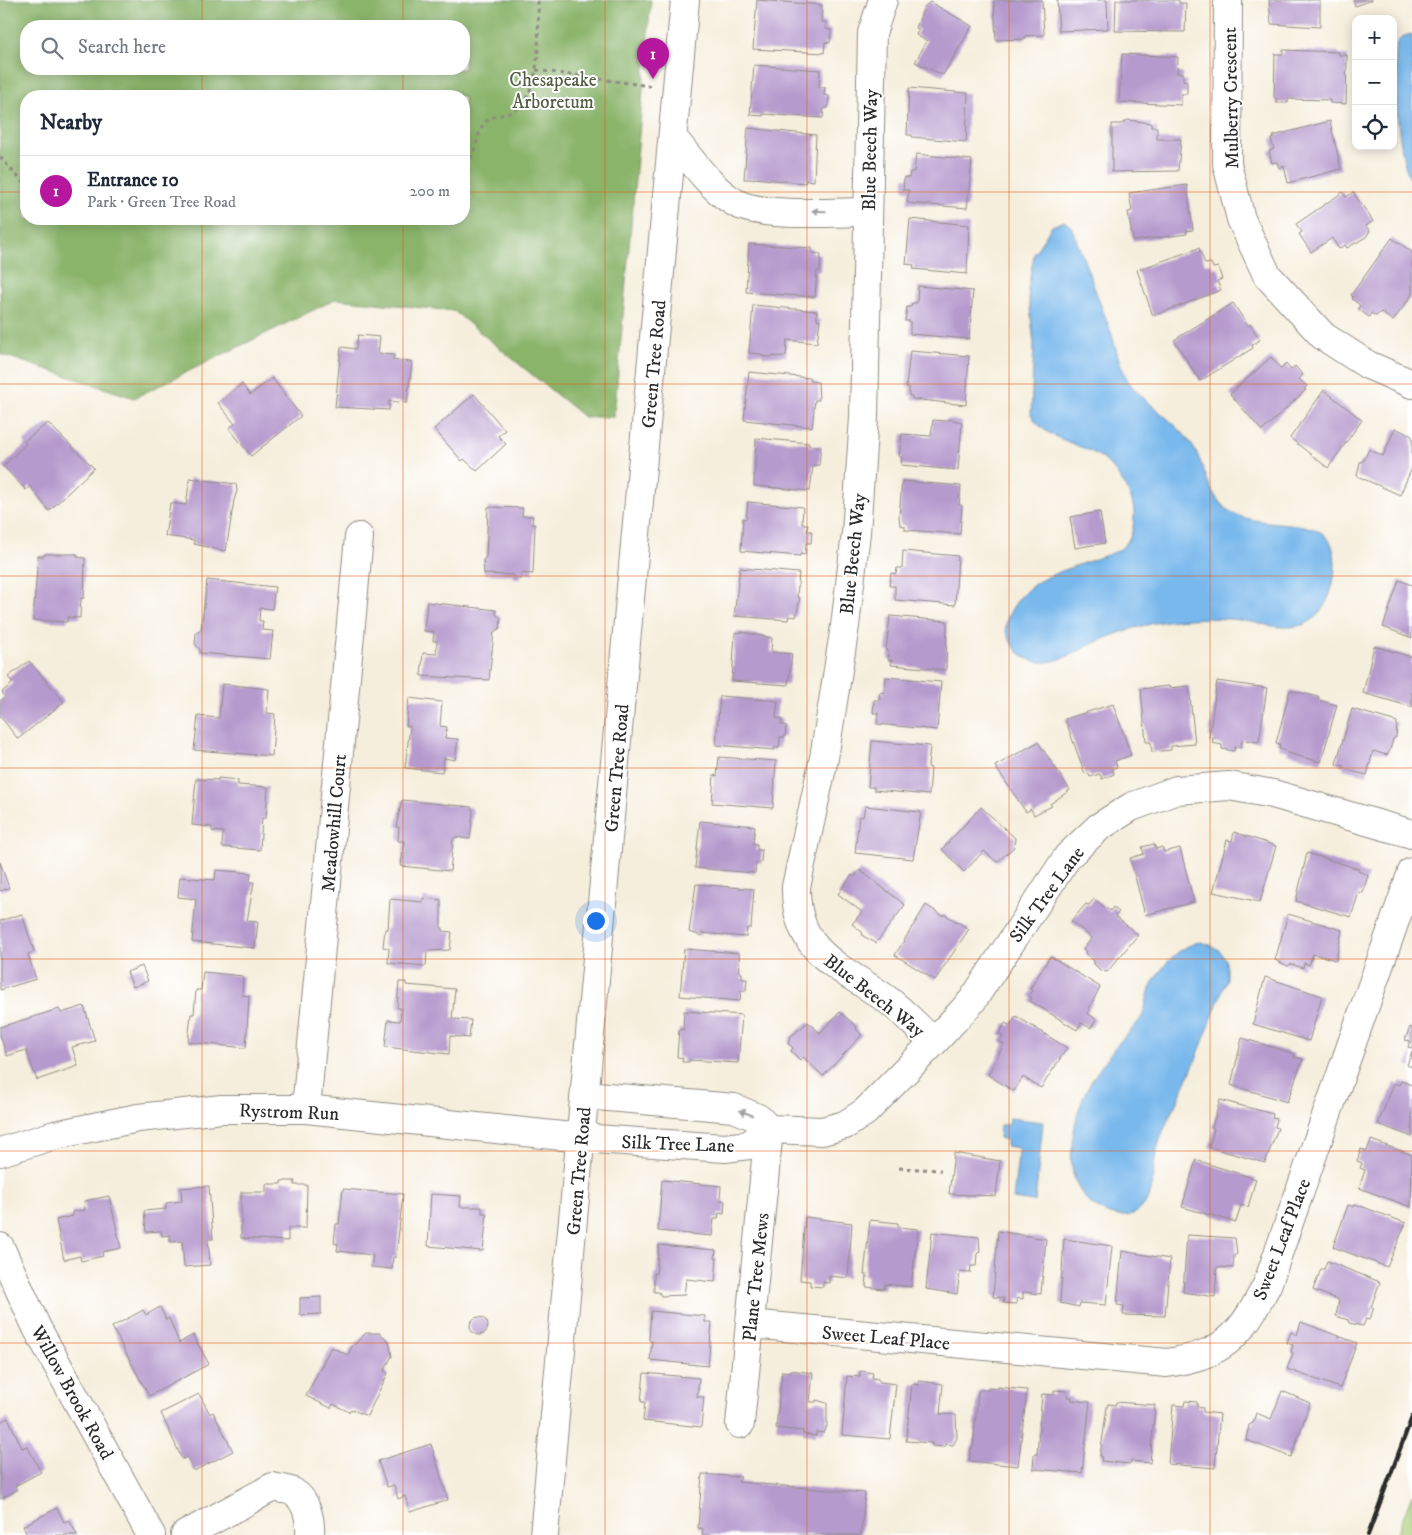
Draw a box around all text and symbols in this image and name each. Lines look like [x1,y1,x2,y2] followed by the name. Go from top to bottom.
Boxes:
[1352,15,1397,150] map controls
[1352,15,1397,60] button: +
[20,20,470,75] search box
[1219,27,1244,169] street label: Mulberry Crescent
[38,34,66,62] icon: search
[78,36,166,59] text: Search here
[637,38,669,79] pin: 1
[1352,60,1397,105] button: −
[509,69,597,114] park label: Chesapeake Arboretum
[858,88,883,211] street label: Blue Beech Way
[1352,105,1397,150] button: locate
[40,110,102,136] text: Nearby
[87,169,179,192] text: Entrance 10
[53,181,59,201] text: 1
[409,181,450,201] text: 200 m
[87,192,236,212] text: Park · Green Tree Road
[811,207,827,215] one-way arrow
[637,298,672,429] street label: Green Tree Road
[836,491,871,616] street label: Blue Beech Way
[600,702,635,833] street label: Green Tree Road
[317,753,352,893] street label: Meadowhill Court
[1005,842,1090,947] street label: Silk Tree Lane
[583,908,609,934] your location
[819,950,930,1043] street label: Blue Beech Way
[238,1099,339,1126] street label: Rystrom Run
[562,1105,597,1236] street label: Green Tree Road
[738,1109,753,1116] one-way arrow
[621,1131,735,1158] street label: Silk Tree Lane
[1249,1175,1316,1304] street label: Sweet Leaf Place
[738,1212,775,1343] street label: Plane Tree Mews
[25,1321,118,1464] street label: Willow Brook Road
[821,1321,951,1356] street label: Sweet Leaf Place

